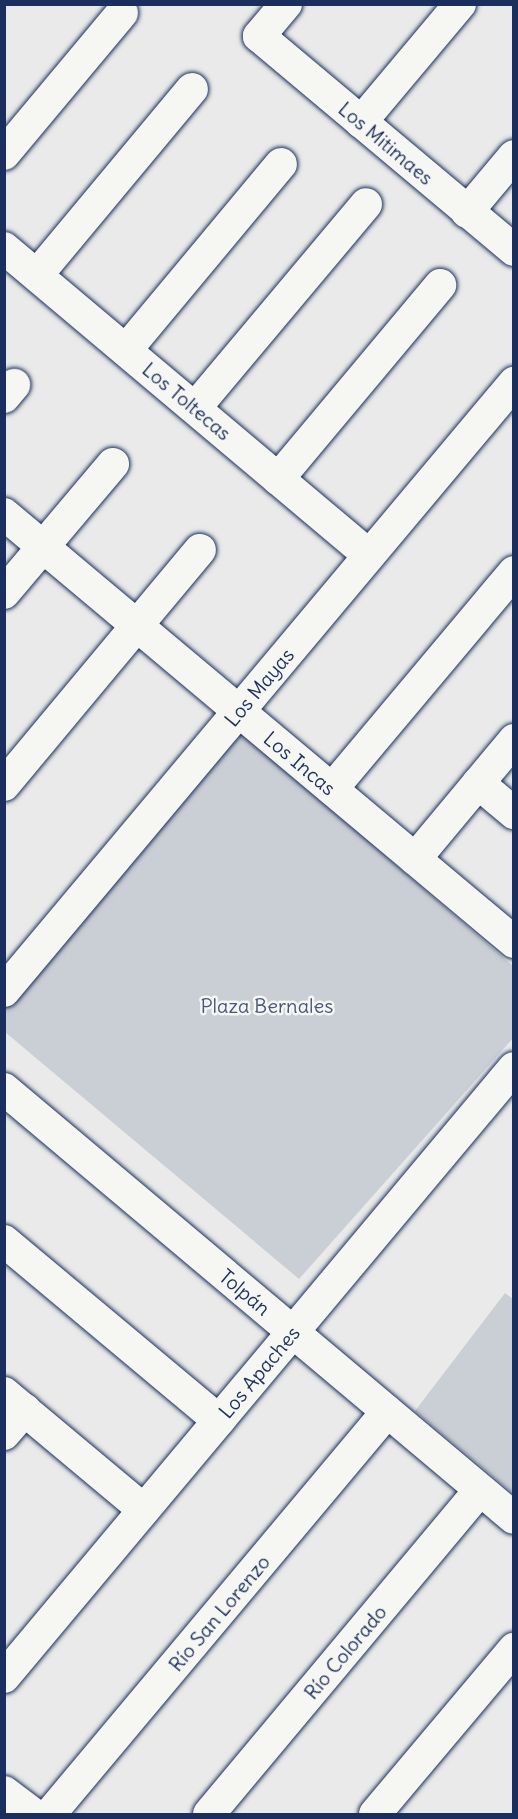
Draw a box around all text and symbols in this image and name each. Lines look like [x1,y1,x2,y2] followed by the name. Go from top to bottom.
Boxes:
[334,96,438,190] street label: Los Mitimaes
[138,357,236,445] street label: Los Toltecas
[219,643,299,731] street label: Los Mayas
[259,726,341,800] street label: Los Incas
[201,993,333,1017] park label: Plaza Bernales
[215,1264,275,1320] street label: Tolpán
[214,1321,304,1423] street label: Los Apaches
[163,1550,275,1676] street label: Río San Lorenzo
[299,1600,391,1704] street label: Río Colorado

